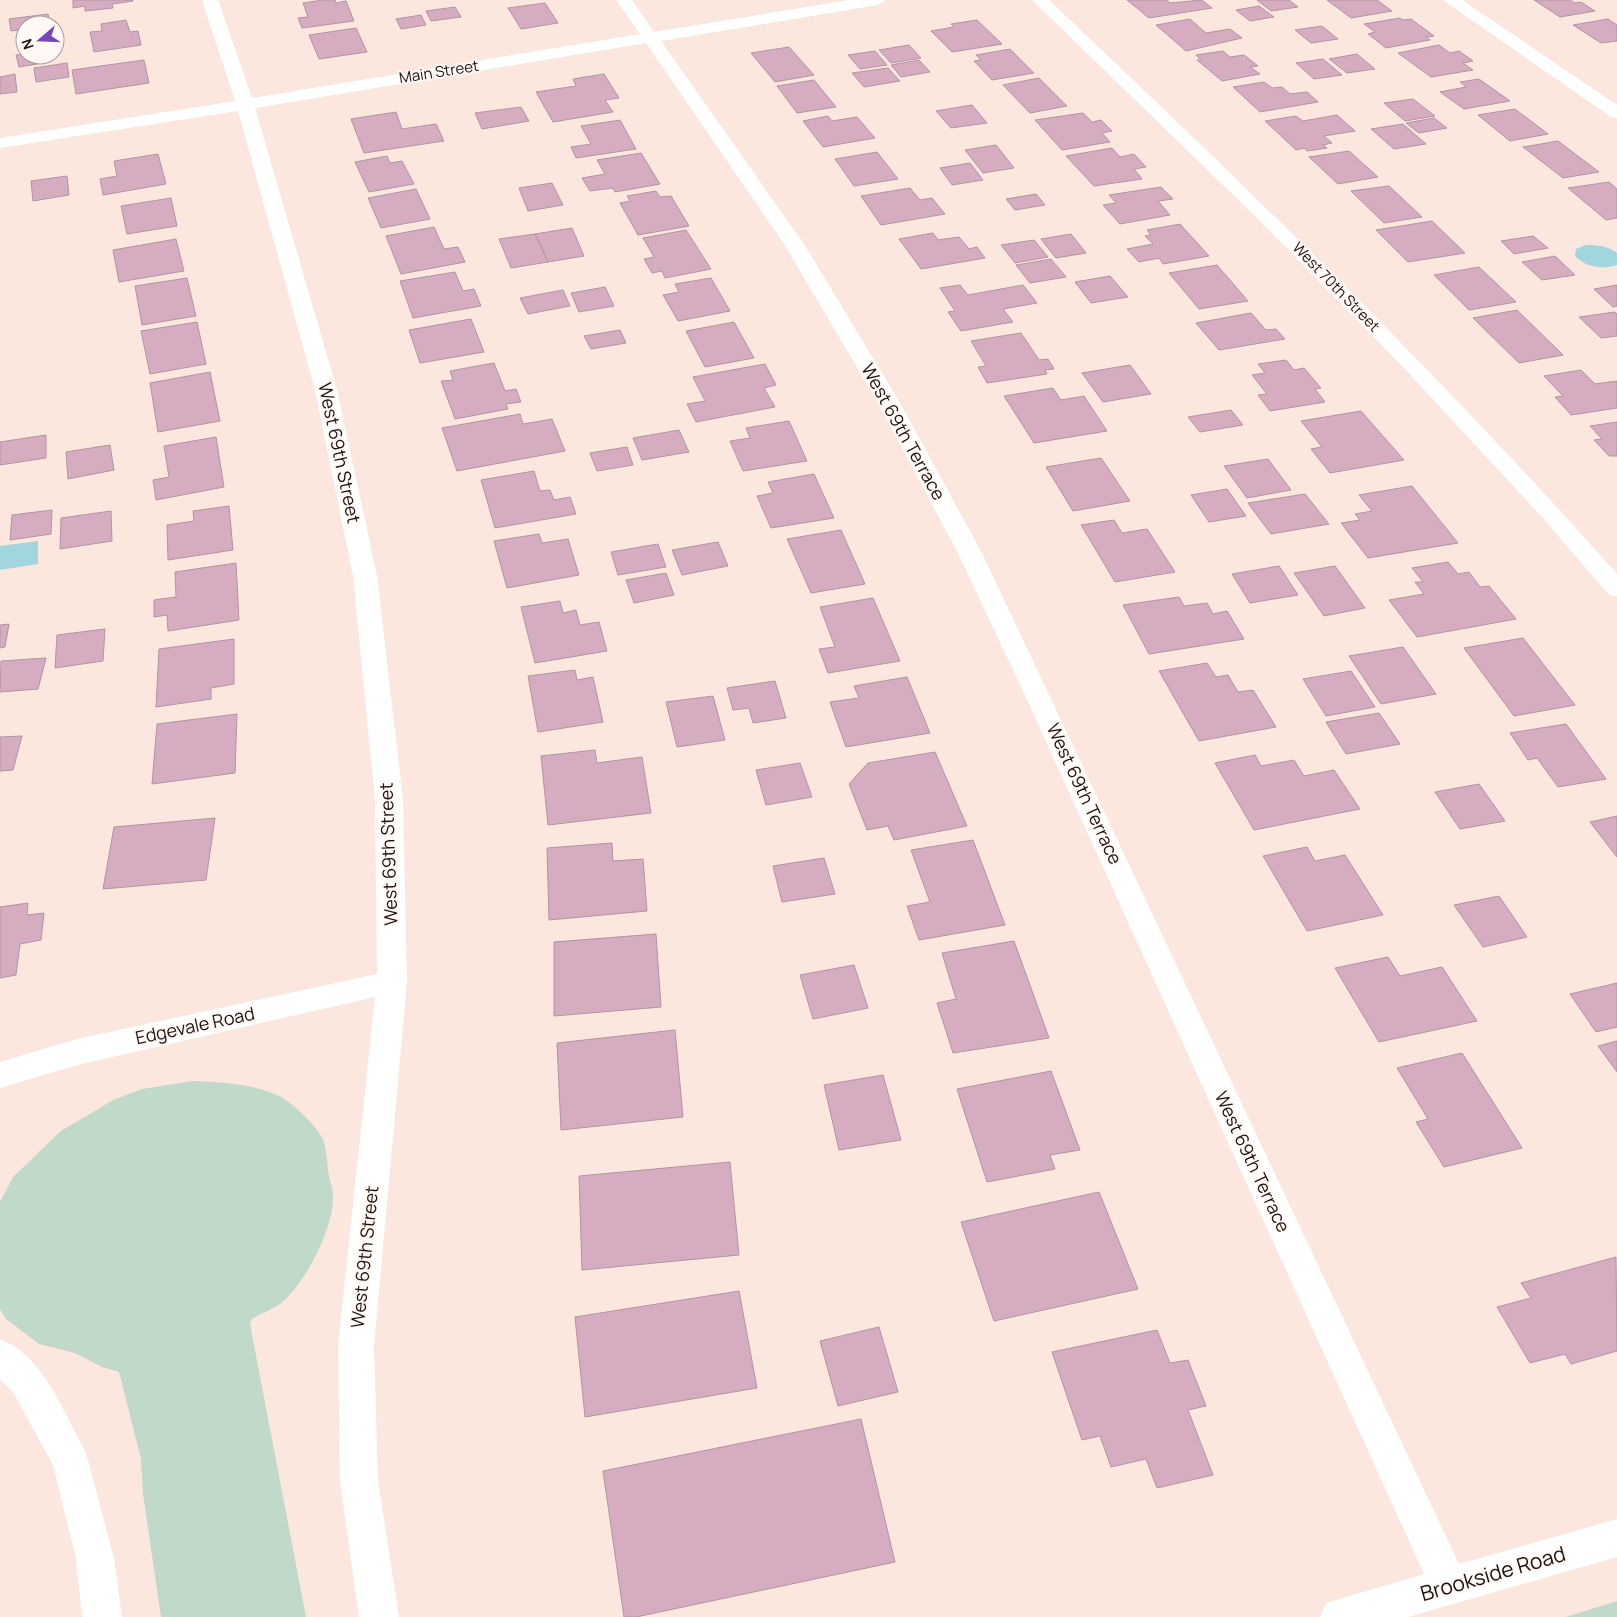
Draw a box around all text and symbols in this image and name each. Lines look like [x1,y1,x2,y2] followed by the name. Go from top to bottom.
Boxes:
[15,15,65,65] north arrow
[17,37,38,52] text: N
[398,55,480,88] street label: Main Street
[1288,237,1385,336] street label: West 70th Street
[856,359,951,504] street label: West 69th Terrace
[313,380,367,525] street label: West 69th Street
[1042,719,1128,868] street label: West 69th Terrace
[374,782,402,926] street label: West 69th Street
[133,1001,257,1049] street label: Edgevale Road
[1210,1087,1296,1236] street label: West 69th Terrace
[345,1184,383,1329] street label: West 69th Street
[1417,1539,1569,1607] street label: Brookside Road

